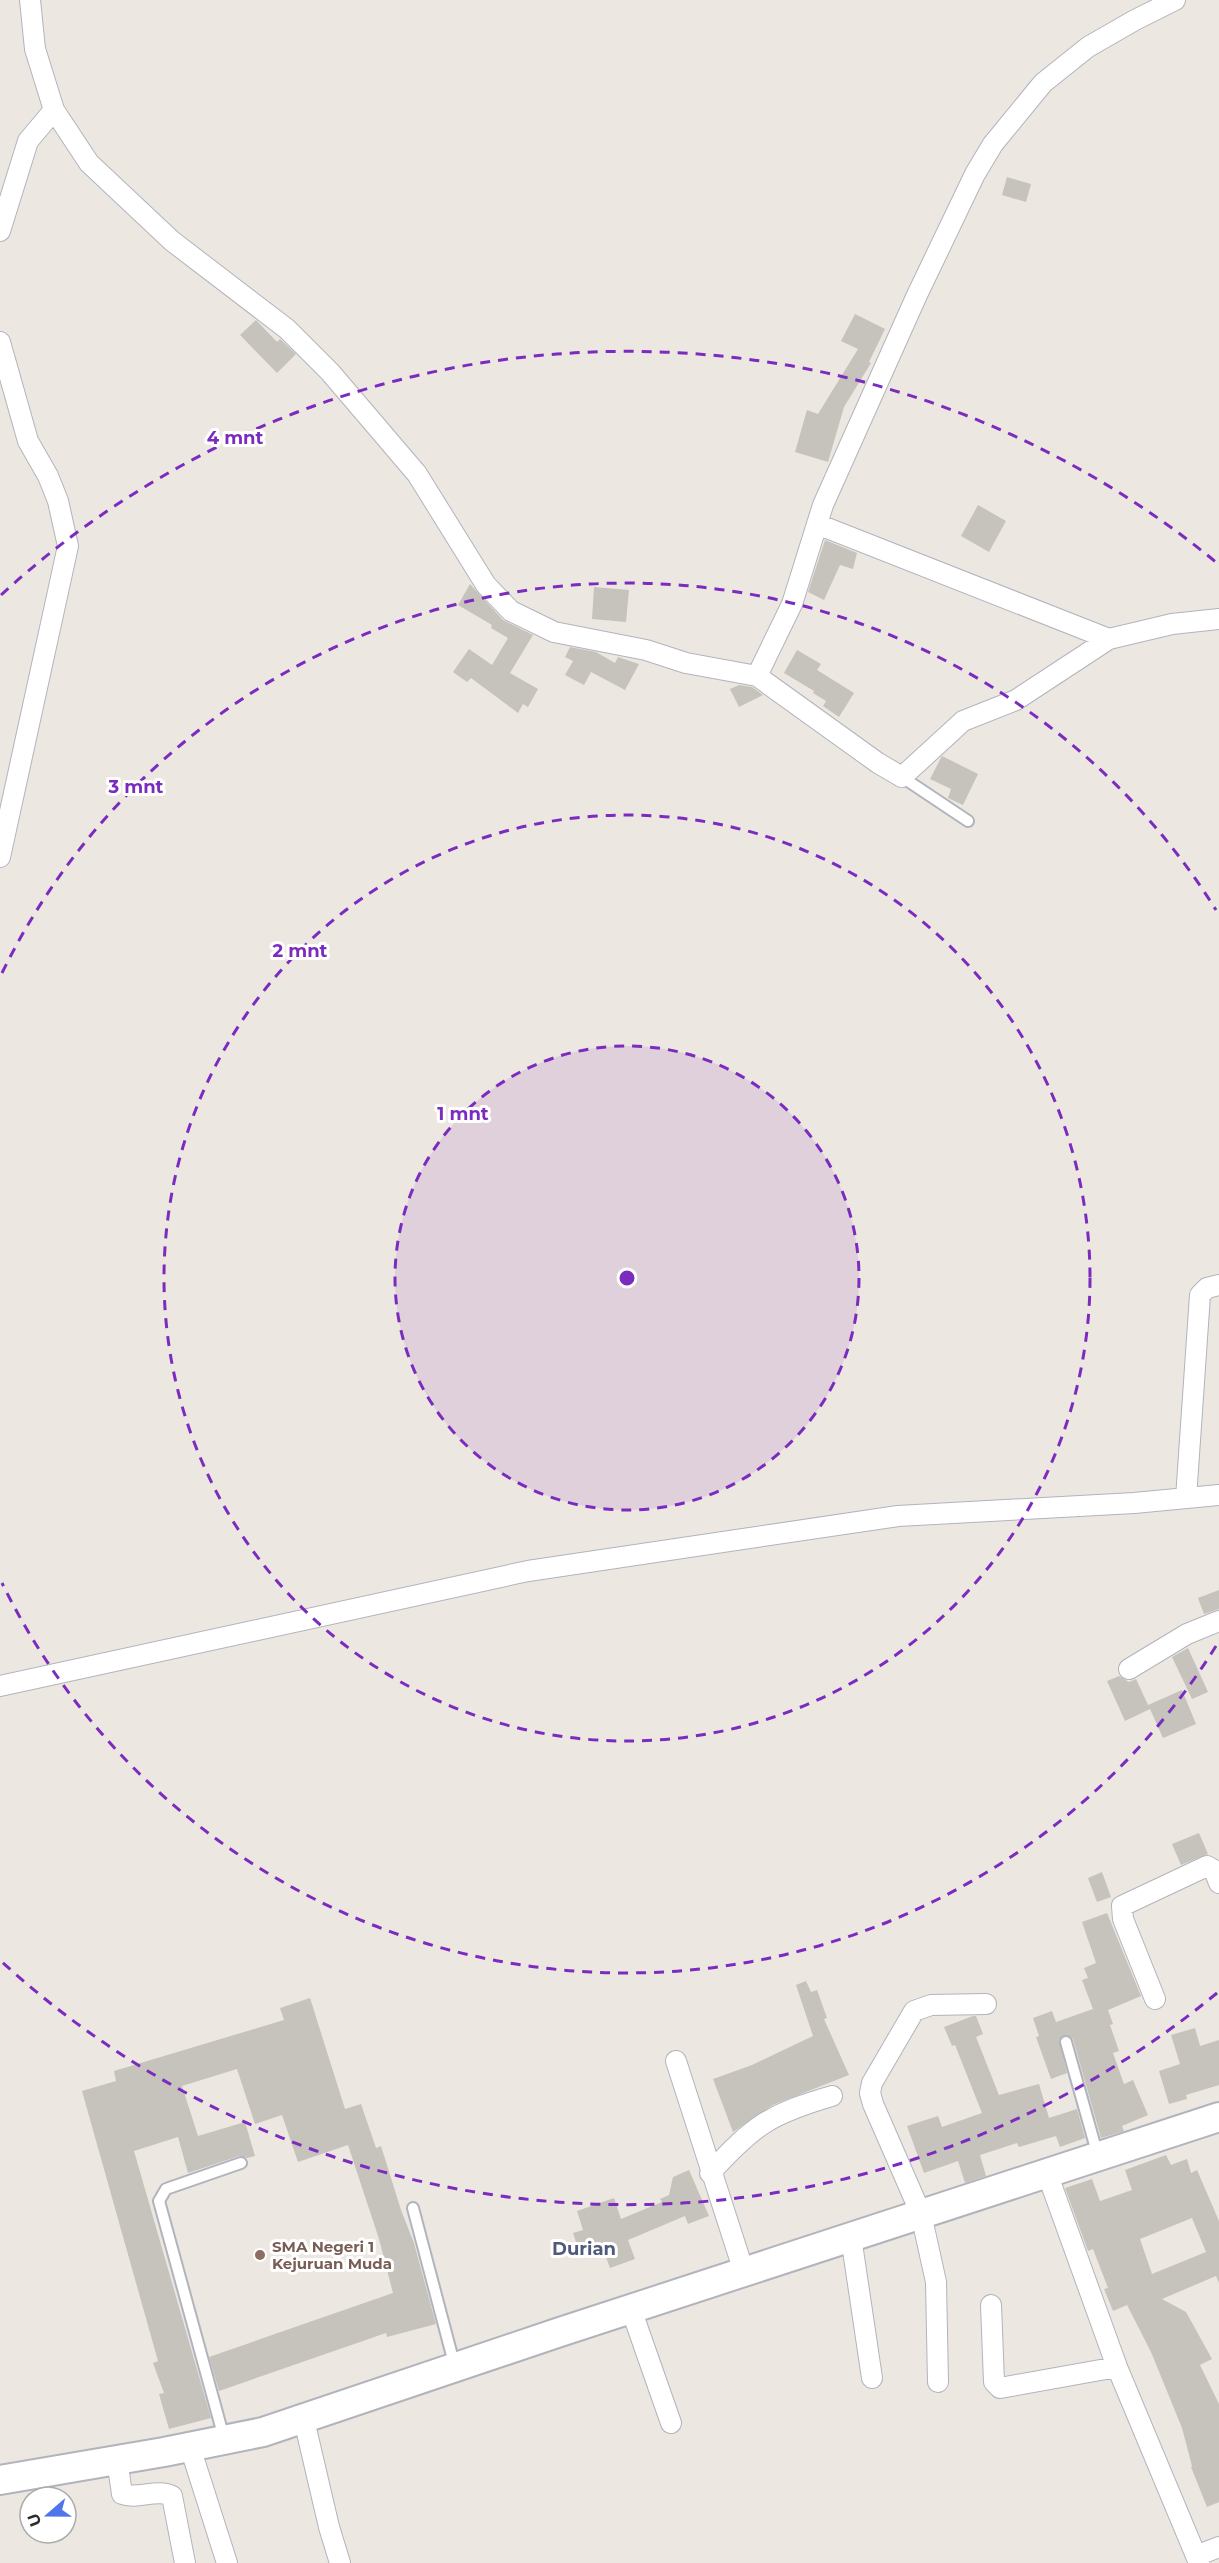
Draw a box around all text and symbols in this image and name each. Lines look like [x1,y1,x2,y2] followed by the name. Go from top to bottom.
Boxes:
[207,427,263,449] text: 4 mnt
[108,776,164,798] text: 3 mnt
[273,940,328,962] text: 2 mnt
[437,1103,489,1125] text: 1 mnt
[617,1268,637,1288] centre of rings
[272,2237,392,2273] place label: SMA Negeri 1 Kejuruan Muda
[552,2238,616,2260] district label: Durian
[253,2248,267,2262] marker: SMA Negeri 1 Kejuruan Muda
[18,2485,78,2545] north arrow
[23,2511,45,2529] text: U

